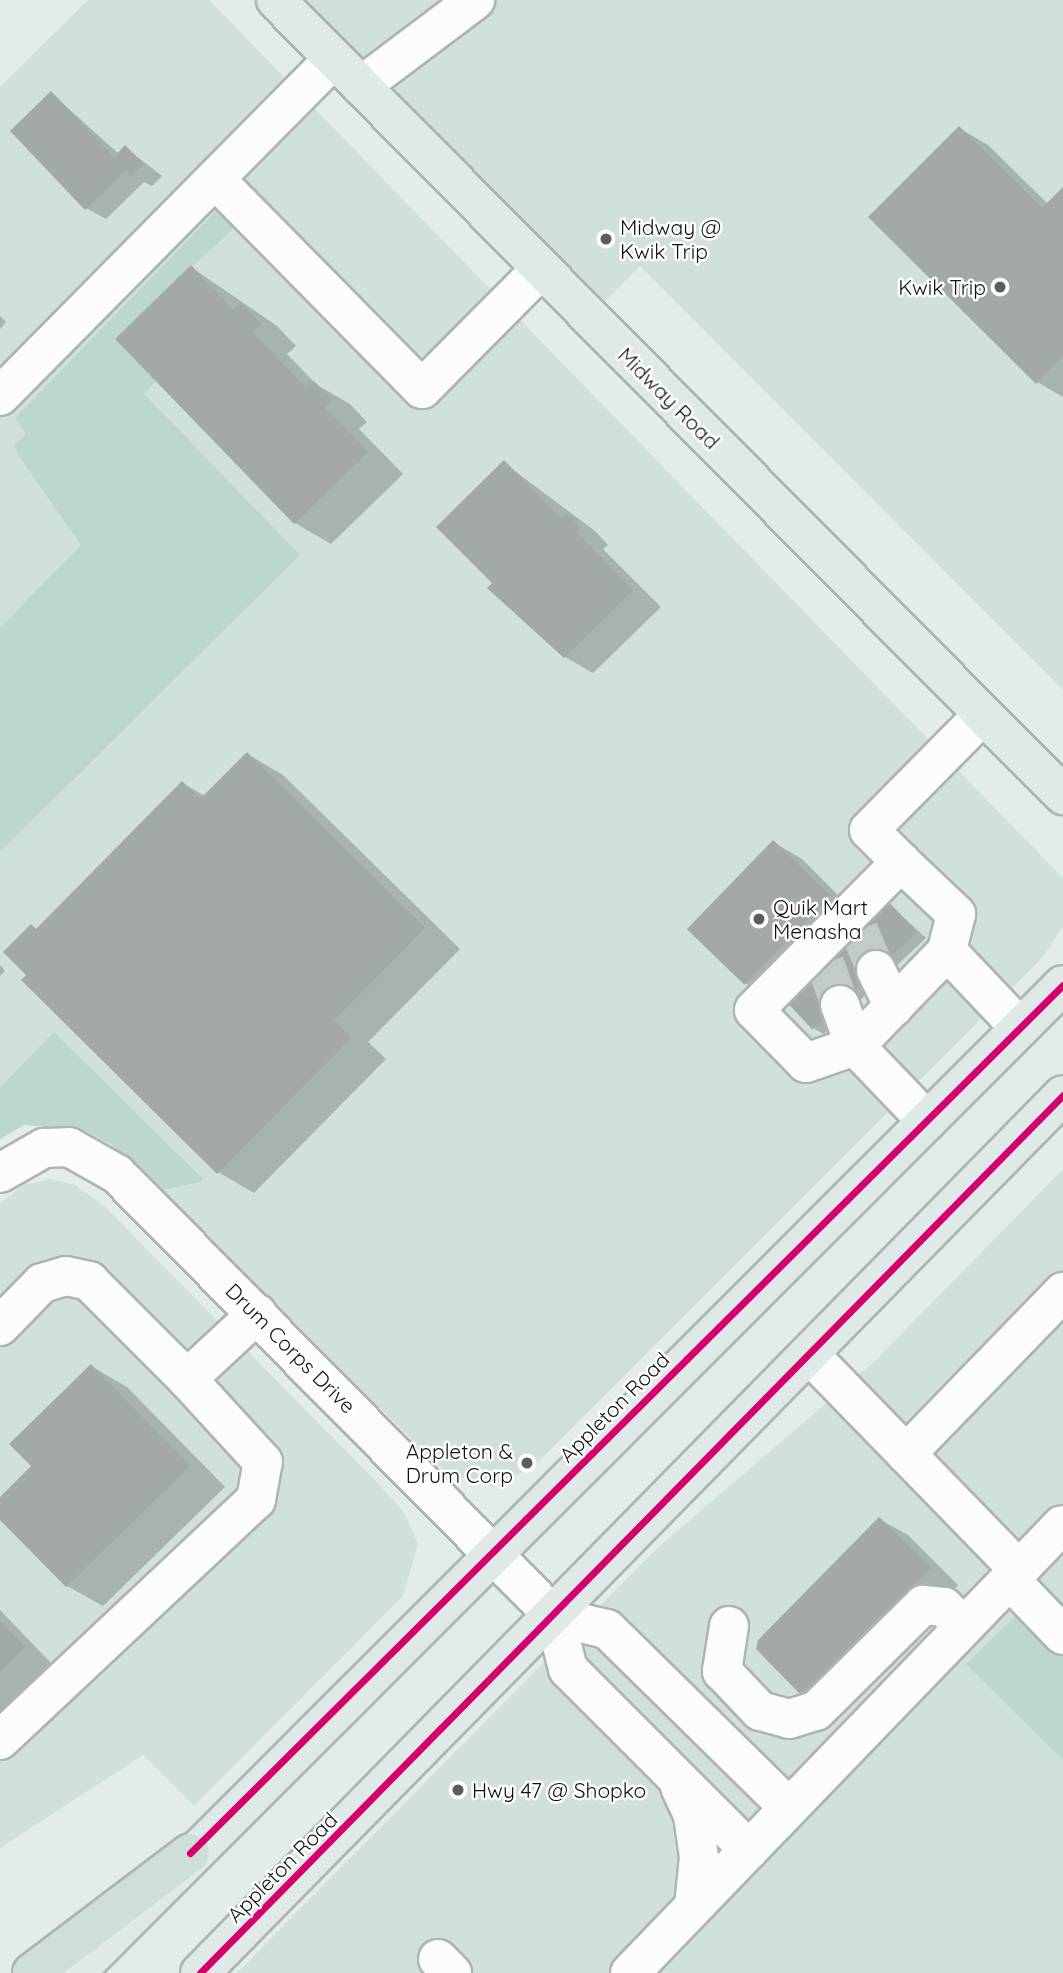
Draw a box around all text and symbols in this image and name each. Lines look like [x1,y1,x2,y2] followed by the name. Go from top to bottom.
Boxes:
[620,214,721,264] place label: Midway @ Kwik Trip
[598,231,614,247] marker: Midway @ Kwik Trip
[898,274,986,300] place label: Kwik Trip
[992,279,1008,295] marker: Kwik Trip
[613,342,725,454] street label: Midway Road
[773,894,868,944] place label: Quik Mart Menasha
[751,911,767,927] marker: Quik Mart Menasha
[221,1278,361,1418] street label: Drum Corps Drive
[554,1347,674,1467] street label: Appleton Road
[406,1438,513,1488] place label: Appleton & Drum Corp
[519,1455,535,1471] marker: Appleton & Drum Corp
[472,1777,646,1803] place label: Hwy 47 @ Shopko
[450,1782,466,1798] marker: Hwy 47 @ Shopko
[222,1807,342,1927] street label: Appleton Road

